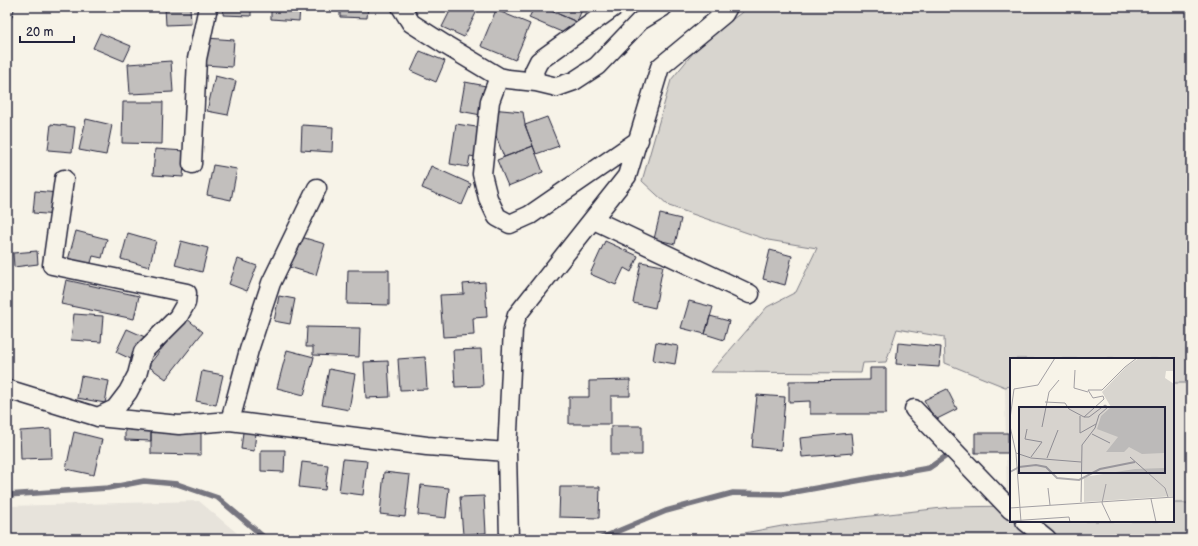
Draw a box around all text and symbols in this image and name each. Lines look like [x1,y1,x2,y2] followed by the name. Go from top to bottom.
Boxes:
[20,18,74,44] scale bar
[26,25,53,40] text: 20 m
[1010,358,1174,522] inset map

